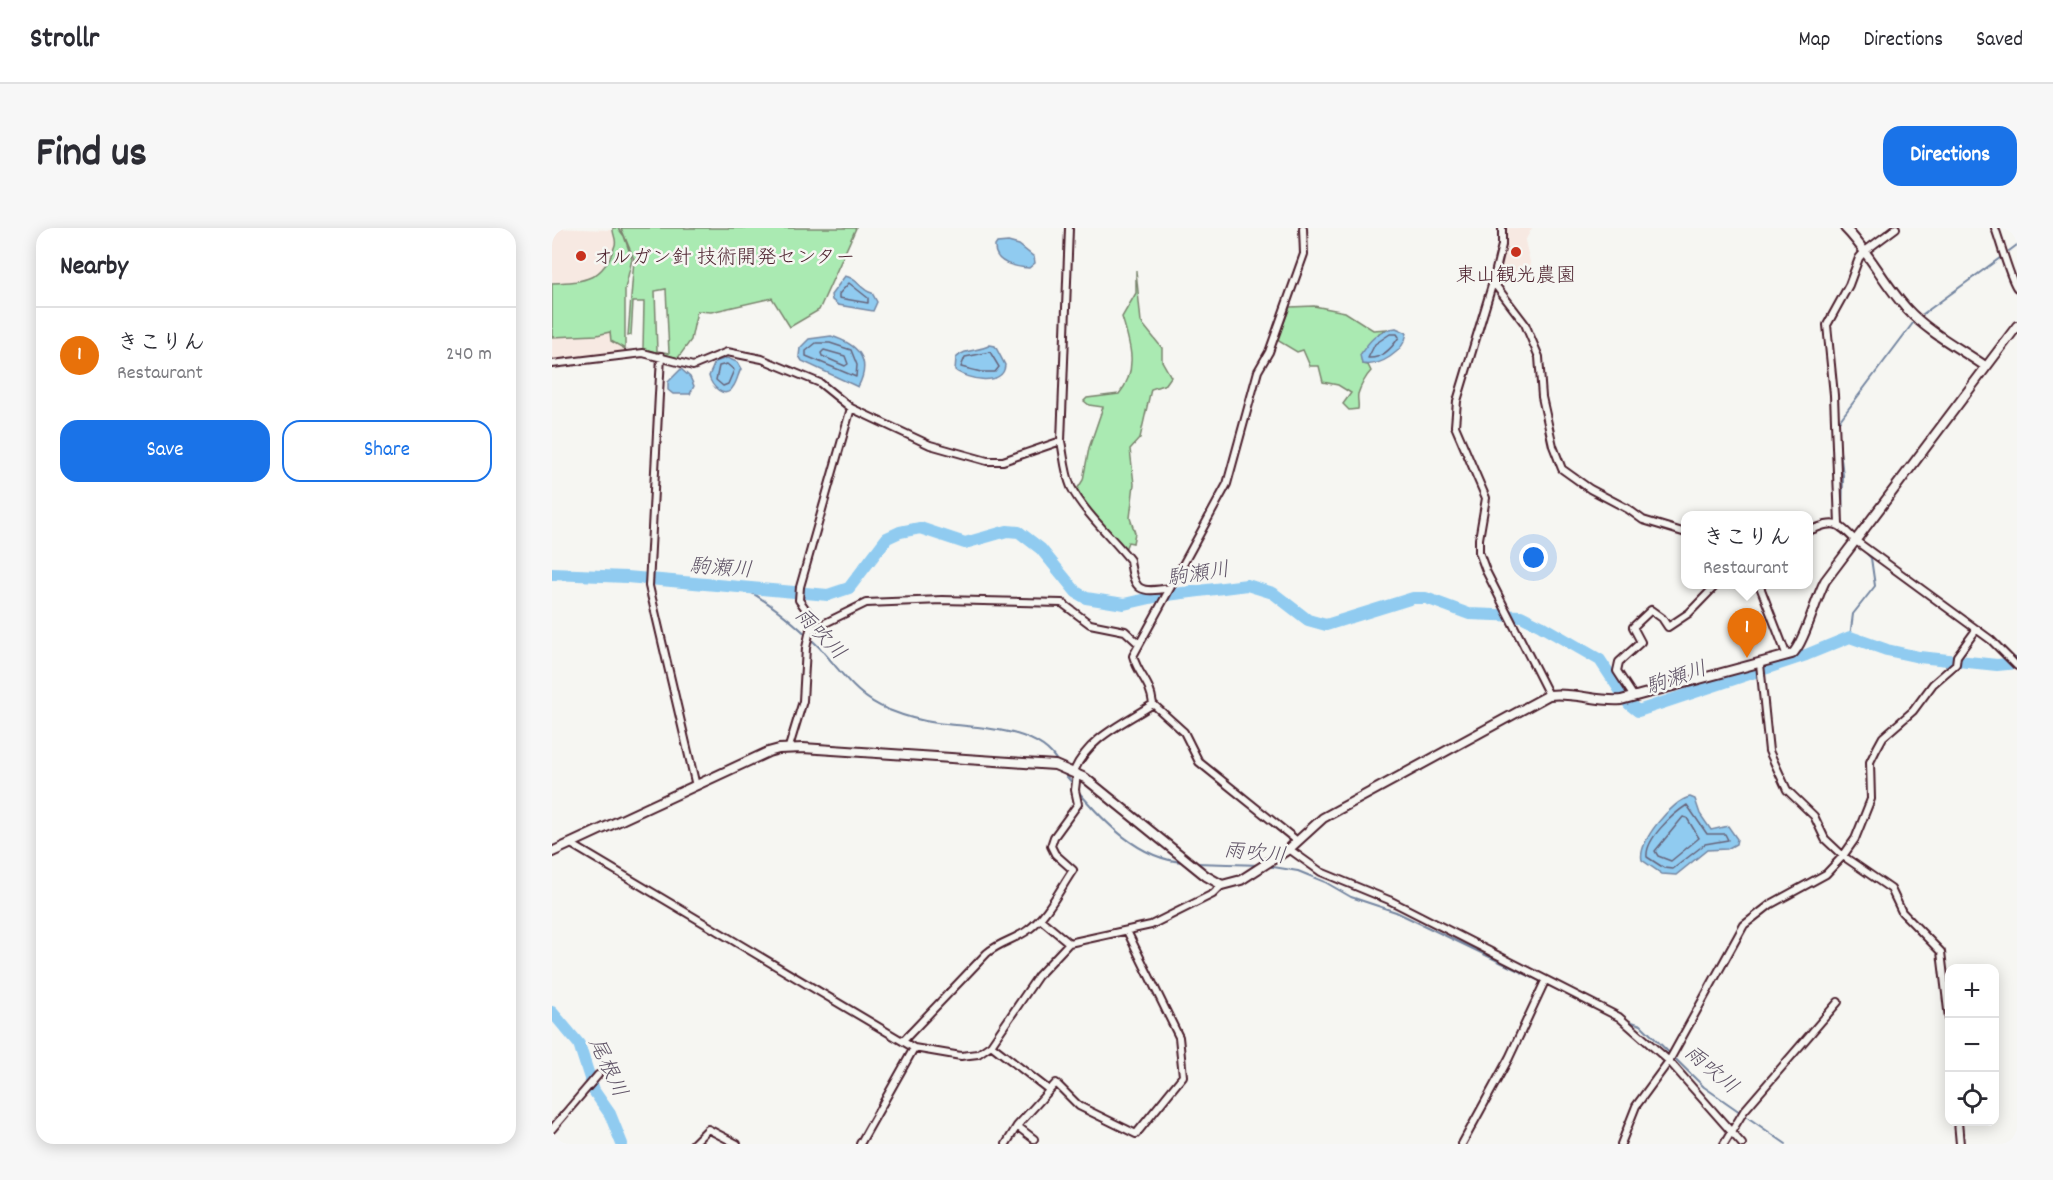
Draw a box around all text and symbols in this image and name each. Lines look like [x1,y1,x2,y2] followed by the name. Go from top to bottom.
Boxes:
[30,21,99,61] text: Strollr
[1799,26,1830,56] text: Map
[1863,26,1943,56] text: Directions
[1976,26,2023,56] text: Saved
[36,126,147,186] text: Find us
[1883,126,2017,186] button: Directions
[593,245,856,273] place label: オルガン針 技術開発センター
[1509,245,1523,259] marker: 東山観光農園
[60,249,128,286] text: Nearby
[574,249,588,263] marker: オルガン針 技術開発センター
[1456,263,1576,291] place label: 東山観光農園
[117,329,205,360] text: きこりん
[77,341,82,369] text: 1
[446,341,492,369] text: 240 m
[117,360,203,388] text: Restaurant
[60,420,270,482] button: Save
[282,420,492,482] button: Share
[1681,511,1813,589] popup
[1703,524,1791,555] text: きこりん
[1519,543,1548,572] your location
[688,553,753,587] water label: 駒瀬川
[1703,555,1789,583] text: Restaurant
[1165,556,1232,596] water label: 駒瀬川
[786,602,852,668] water label: 雨吹川
[1728,608,1766,658] pin: 1
[1642,655,1712,704] water label: 駒瀬川
[1222,837,1288,873] water label: 雨吹川
[1945,964,1999,1126] map controls
[1945,964,1999,1018] button: +
[1945,1018,1999,1072] button: −
[579,1033,633,1103] water label: 尾根川
[1676,1040,1744,1103] water label: 雨吹川
[1945,1072,1999,1126] button: locate

